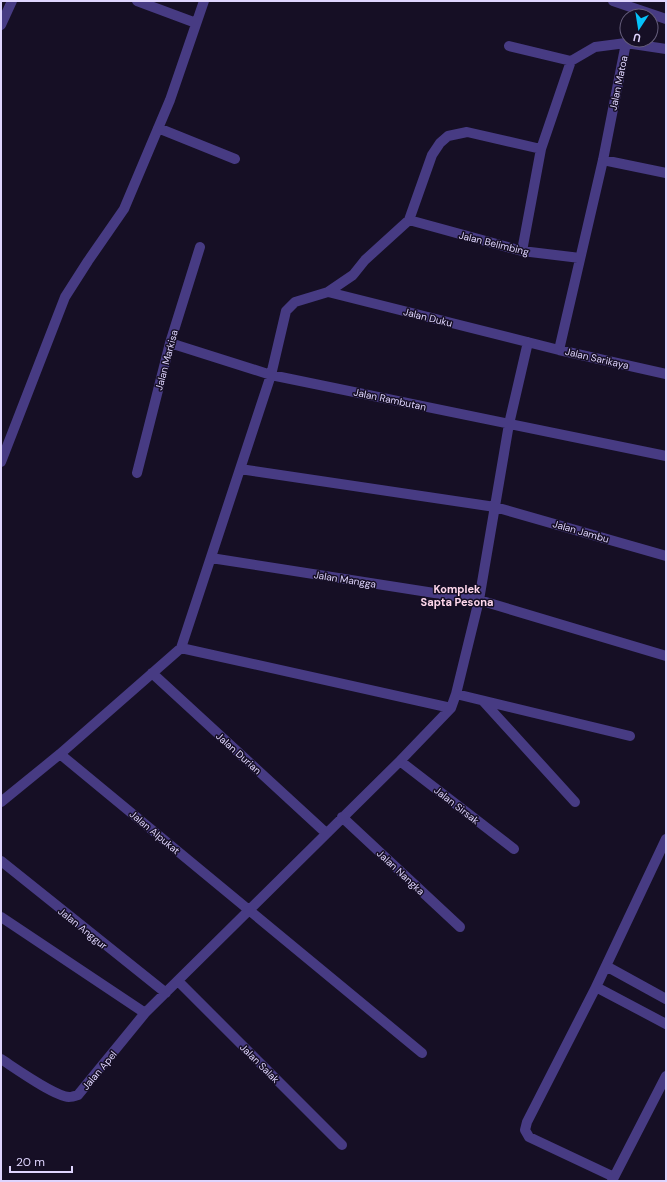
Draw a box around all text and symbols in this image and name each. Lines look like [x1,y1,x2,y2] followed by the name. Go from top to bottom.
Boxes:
[619,8,659,48] north arrow
[632,30,642,45] text: U
[606,55,631,112] street label: Jalan Matoa
[457,228,531,259] street label: Jalan Belimbing
[402,305,454,330] street label: Jalan Duku
[152,329,181,392] street label: Jalan Markisa
[564,345,630,372] street label: Jalan Sarikaya
[352,385,428,414] street label: Jalan Rambutan
[551,517,611,546] street label: Jalan Jambu
[313,568,377,591] street label: Jalan Mangga
[421,582,493,609] district label: Komplek Sapta Pesona
[213,730,264,777] street label: Jalan Durian
[431,784,482,827] street label: Jalan Sirsak
[127,808,183,857] street label: Jalan Alpukat
[374,847,427,898] street label: Jalan Nangka
[55,905,110,952] street label: Jalan Anggur
[237,1041,282,1086] street label: Jalan Salak
[79,1048,120,1093] street label: Jalan Apel
[10,1148,72,1174] scale bar
[16,1154,45,1170] text: 20 m

